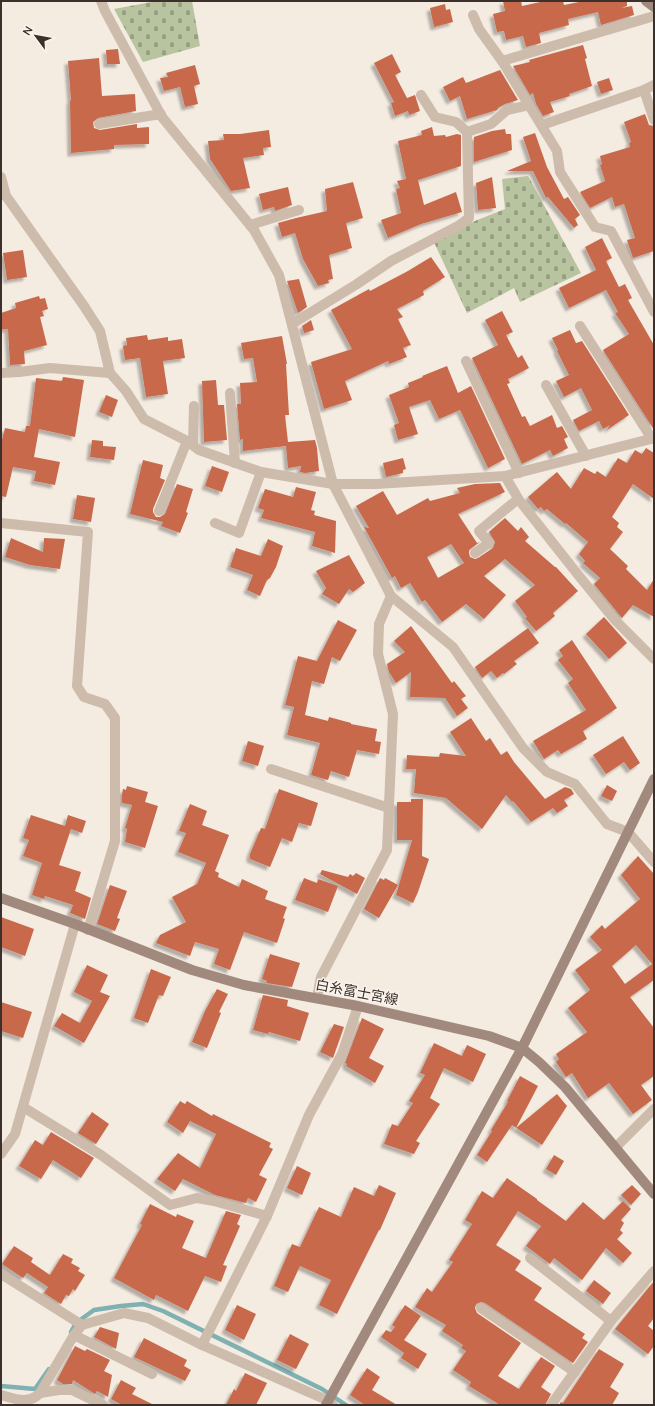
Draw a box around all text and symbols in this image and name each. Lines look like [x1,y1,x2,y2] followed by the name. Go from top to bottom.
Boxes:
[16,16,56,56] north arrow
[19,23,36,38] text: N
[314,975,400,1010] street label: 白糸富士宮線

